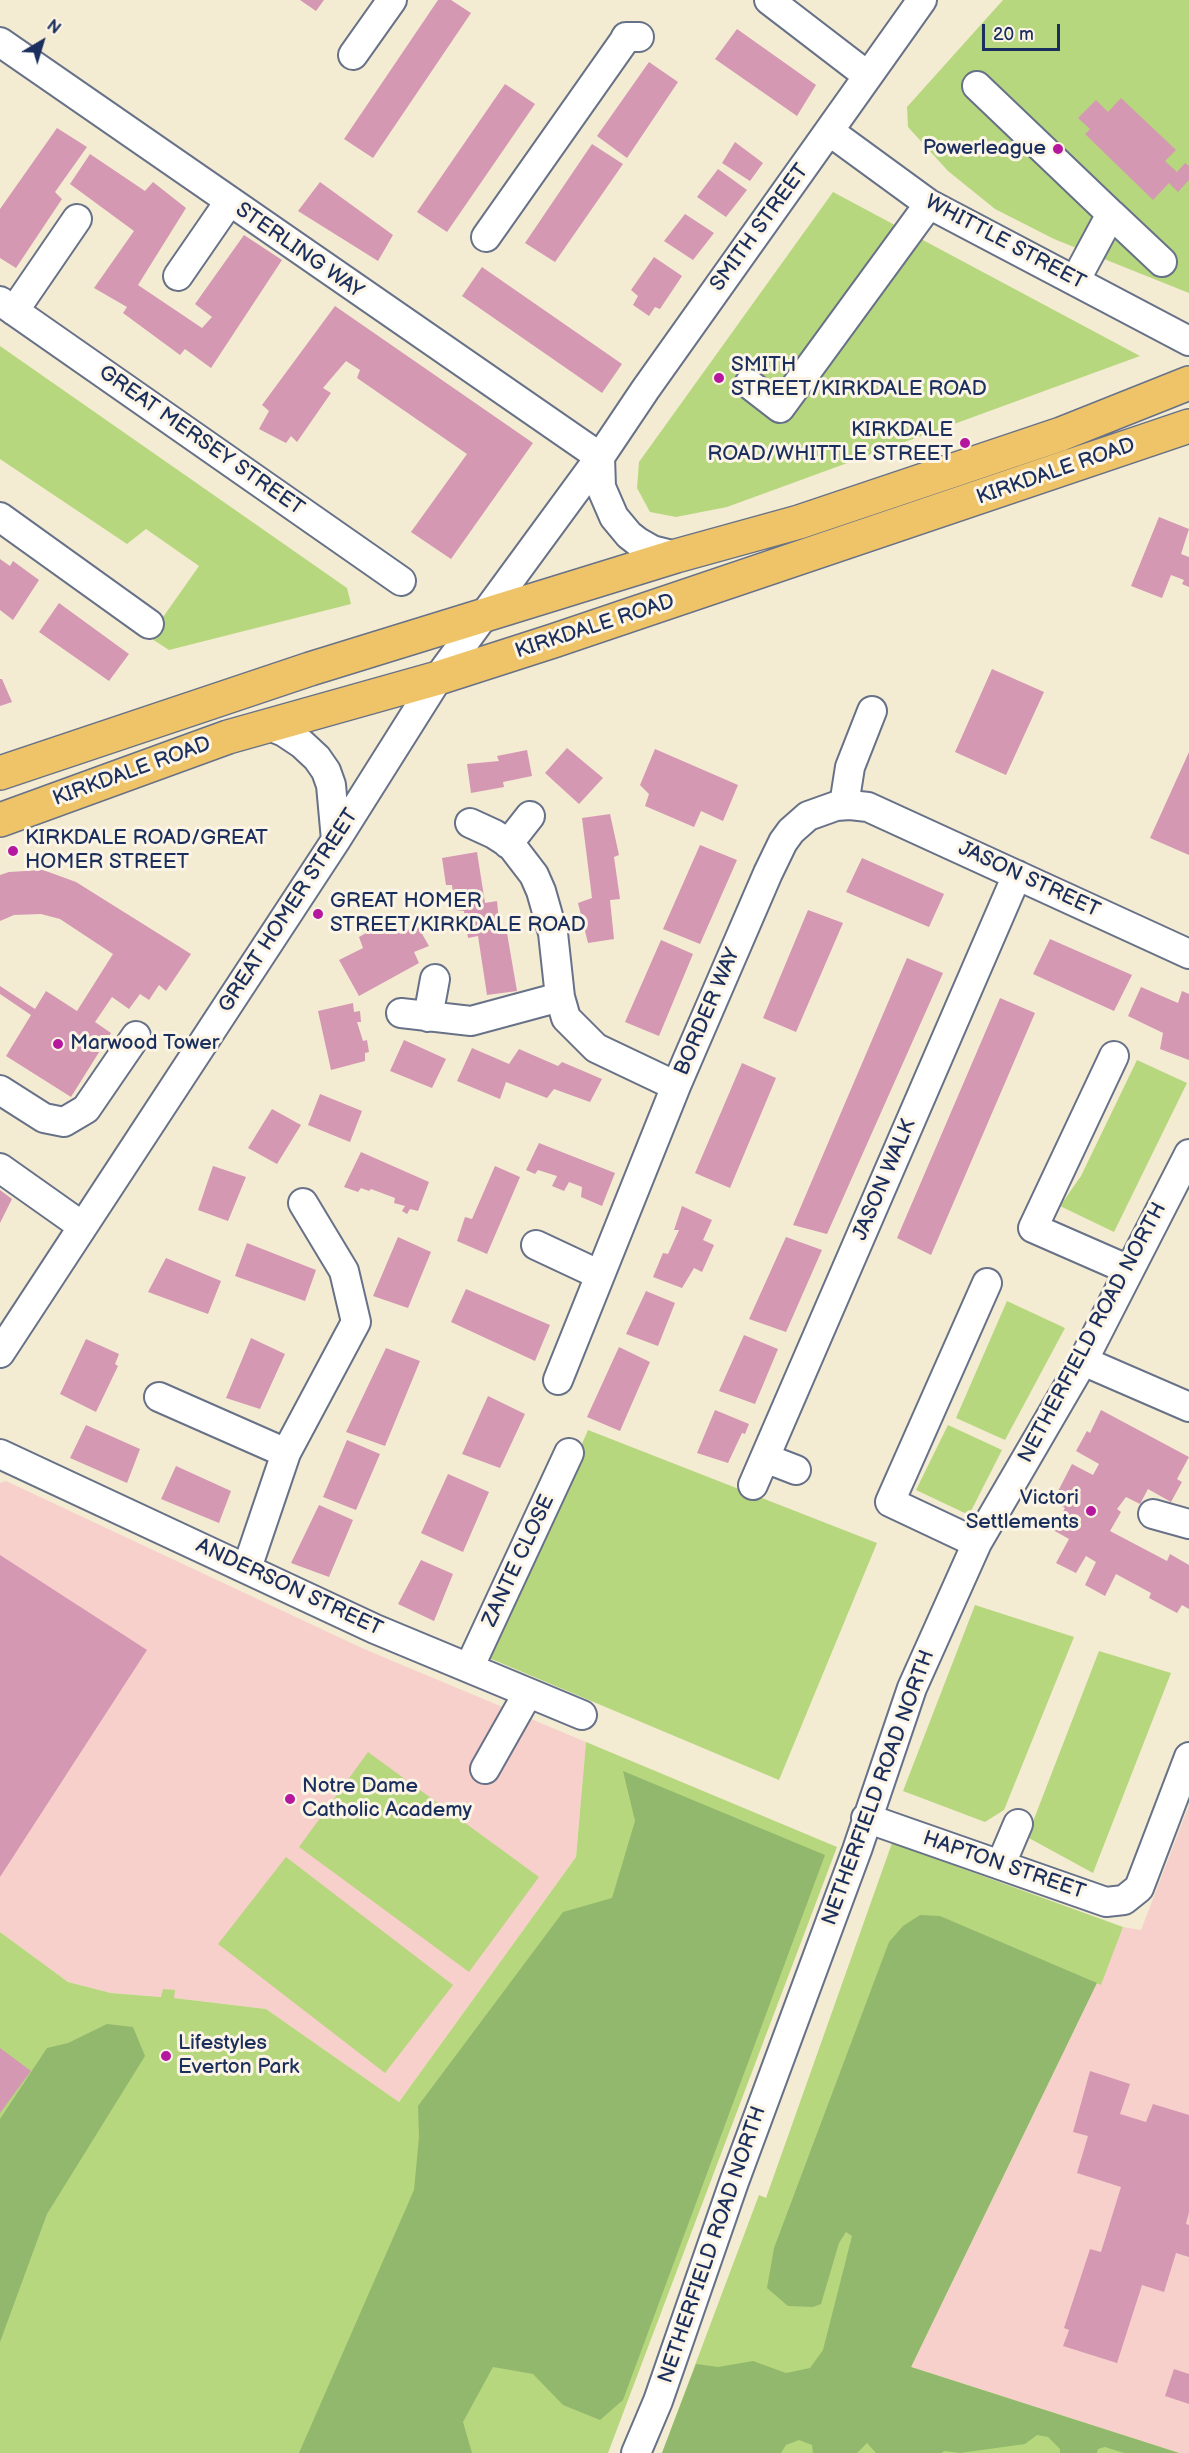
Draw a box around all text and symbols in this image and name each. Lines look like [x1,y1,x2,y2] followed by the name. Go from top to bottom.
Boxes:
[12,12,72,72] north arrow
[985,12,1063,50] scale bar
[43,16,64,39] text: N
[993,24,1034,45] text: 20 m
[923,136,1046,162] place label: Powerleague
[1051,142,1065,156] marker: Powerleague
[705,159,815,297] street label: SMITH STREET
[921,190,1089,296] street label: WHITTLE STREET
[230,198,368,304] street label: STERLING WAY
[731,353,987,403] place label: SMITH STREET/KIRKDALE ROAD
[93,360,309,522] street label: GREAT MERSEY STREET
[712,371,726,385] marker: SMITH STREET/KIRKDALE ROAD
[707,418,953,468] place label: KIRKDALE ROAD/WHITTLE STREET
[973,433,1139,511] street label: KIRKDALE ROAD
[958,436,972,450] marker: KIRKDALE ROAD/WHITTLE STREET
[512,589,678,665] street label: KIRKDALE ROAD
[50,732,214,812] street label: KIRKDALE ROAD
[214,805,364,1017] street label: GREAT HOMER STREET
[25,826,268,876] place label: KIRKDALE ROAD/GREAT HOMER STREET
[954,836,1104,924] street label: JASON STREET
[6,844,20,858] marker: KIRKDALE ROAD/GREAT HOMER STREET
[330,889,586,939] place label: GREAT HOMER STREET/KIRKDALE ROAD
[311,907,325,921] marker: GREAT HOMER STREET/KIRKDALE ROAD
[670,945,746,1079] street label: BORDER WAY
[70,1031,219,1057] place label: Marwood Tower
[51,1037,65,1051] marker: Marwood Tower
[848,1116,922,1244] street label: JASON WALK
[1014,1199,1172,1467] street label: NETHERFIELD ROAD NORTH
[966,1486,1079,1536] place label: Victori Settlements
[477,1491,561,1631] street label: ZANTE CLOSE
[1084,1504,1098,1518] marker: Victori Settlements
[192,1534,386,1642] street label: ANDERSON STREET
[817,1647,941,1929] street label: NETHERFIELD ROAD NORTH
[302,1774,472,1824] place label: Notre Dame Catholic Academy
[283,1792,297,1806] marker: Notre Dame Catholic Academy
[919,1826,1089,1906] street label: HAPTON STREET
[178,2031,299,2081] place label: Lifestyles Everton Park
[159,2049,173,2063] marker: Lifestyles Everton Park
[654,2103,772,2387] street label: NETHERFIELD ROAD NORTH

